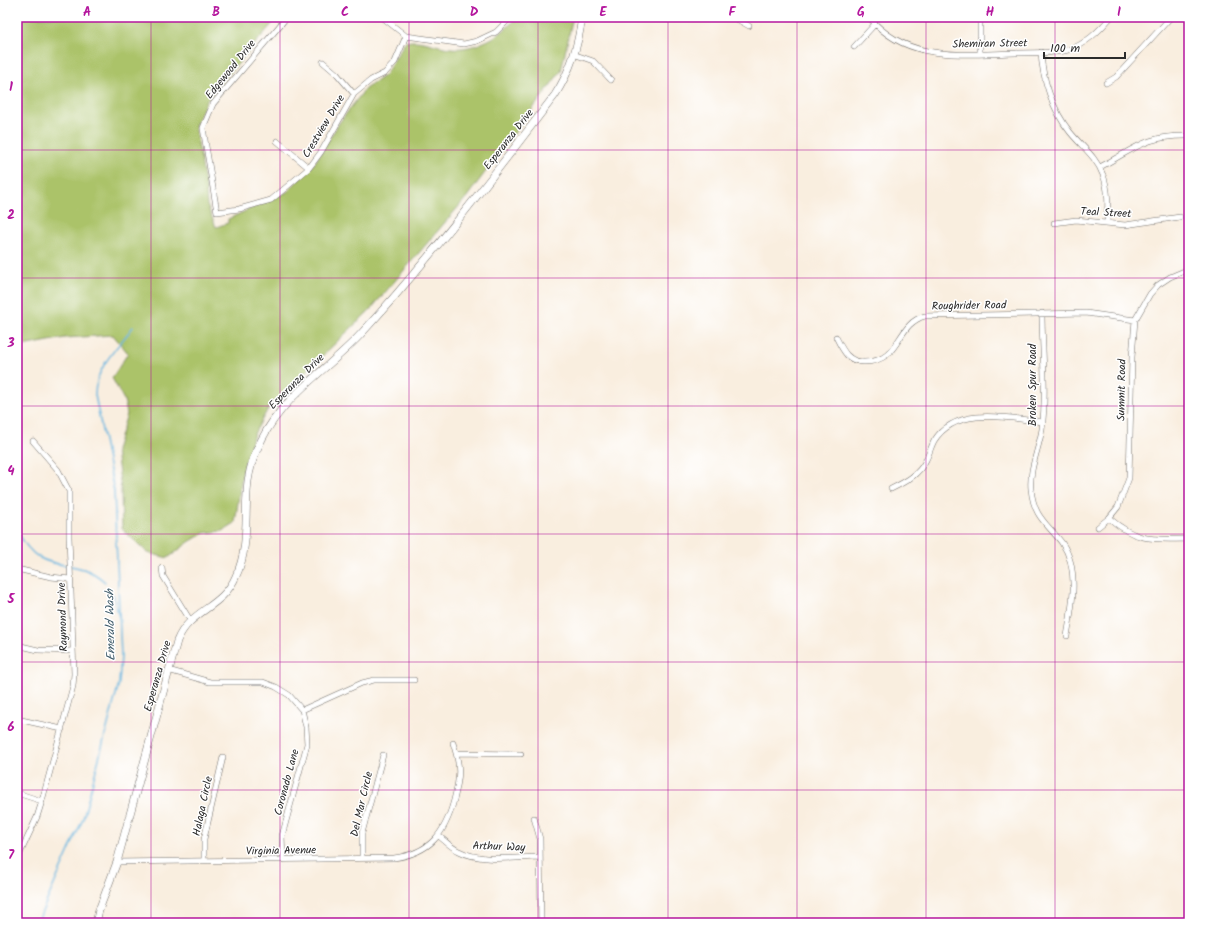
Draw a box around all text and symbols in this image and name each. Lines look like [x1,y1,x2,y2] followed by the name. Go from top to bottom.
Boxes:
[83,2,91,23] text: A
[212,2,220,23] text: B
[341,2,349,23] text: C
[470,2,479,23] text: D
[599,2,607,23] text: E
[728,2,736,23] text: F
[857,2,865,23] text: G
[986,2,995,23] text: H
[1117,2,1121,23] text: I
[952,34,1028,54] street label: Shemiran Street
[1044,34,1125,60] scale bar
[201,36,261,103] street label: Edgewood Drive
[1050,39,1081,58] text: 100 m
[9,77,13,98] text: 1
[298,91,350,162] street label: Crestview Drive
[479,105,538,174] street label: Esperanza Drive
[1080,203,1133,223] street label: Teal Street
[7,205,15,226] text: 2
[932,296,1007,316] street label: Roughrider Road
[6,333,15,354] text: 3
[1024,343,1042,426] street label: Broken Spur Road
[264,349,329,414] street label: Esperanza Drive
[1112,358,1132,421] street label: Summit Road
[7,461,15,482] text: 4
[53,582,73,652] street label: Raymond Drive
[100,587,121,661] water label: Emerald Wash
[7,589,16,610] text: 5
[139,638,177,714] street label: Esperanza Drive
[7,717,15,738] text: 6
[269,747,304,817] street label: Coronado Lane
[346,770,378,839] street label: Del Mar Circle
[188,775,218,838] street label: Halaga Circle
[472,837,526,857] street label: Arthur Way
[246,841,316,861] street label: Virginia Avenue
[8,845,15,866] text: 7

